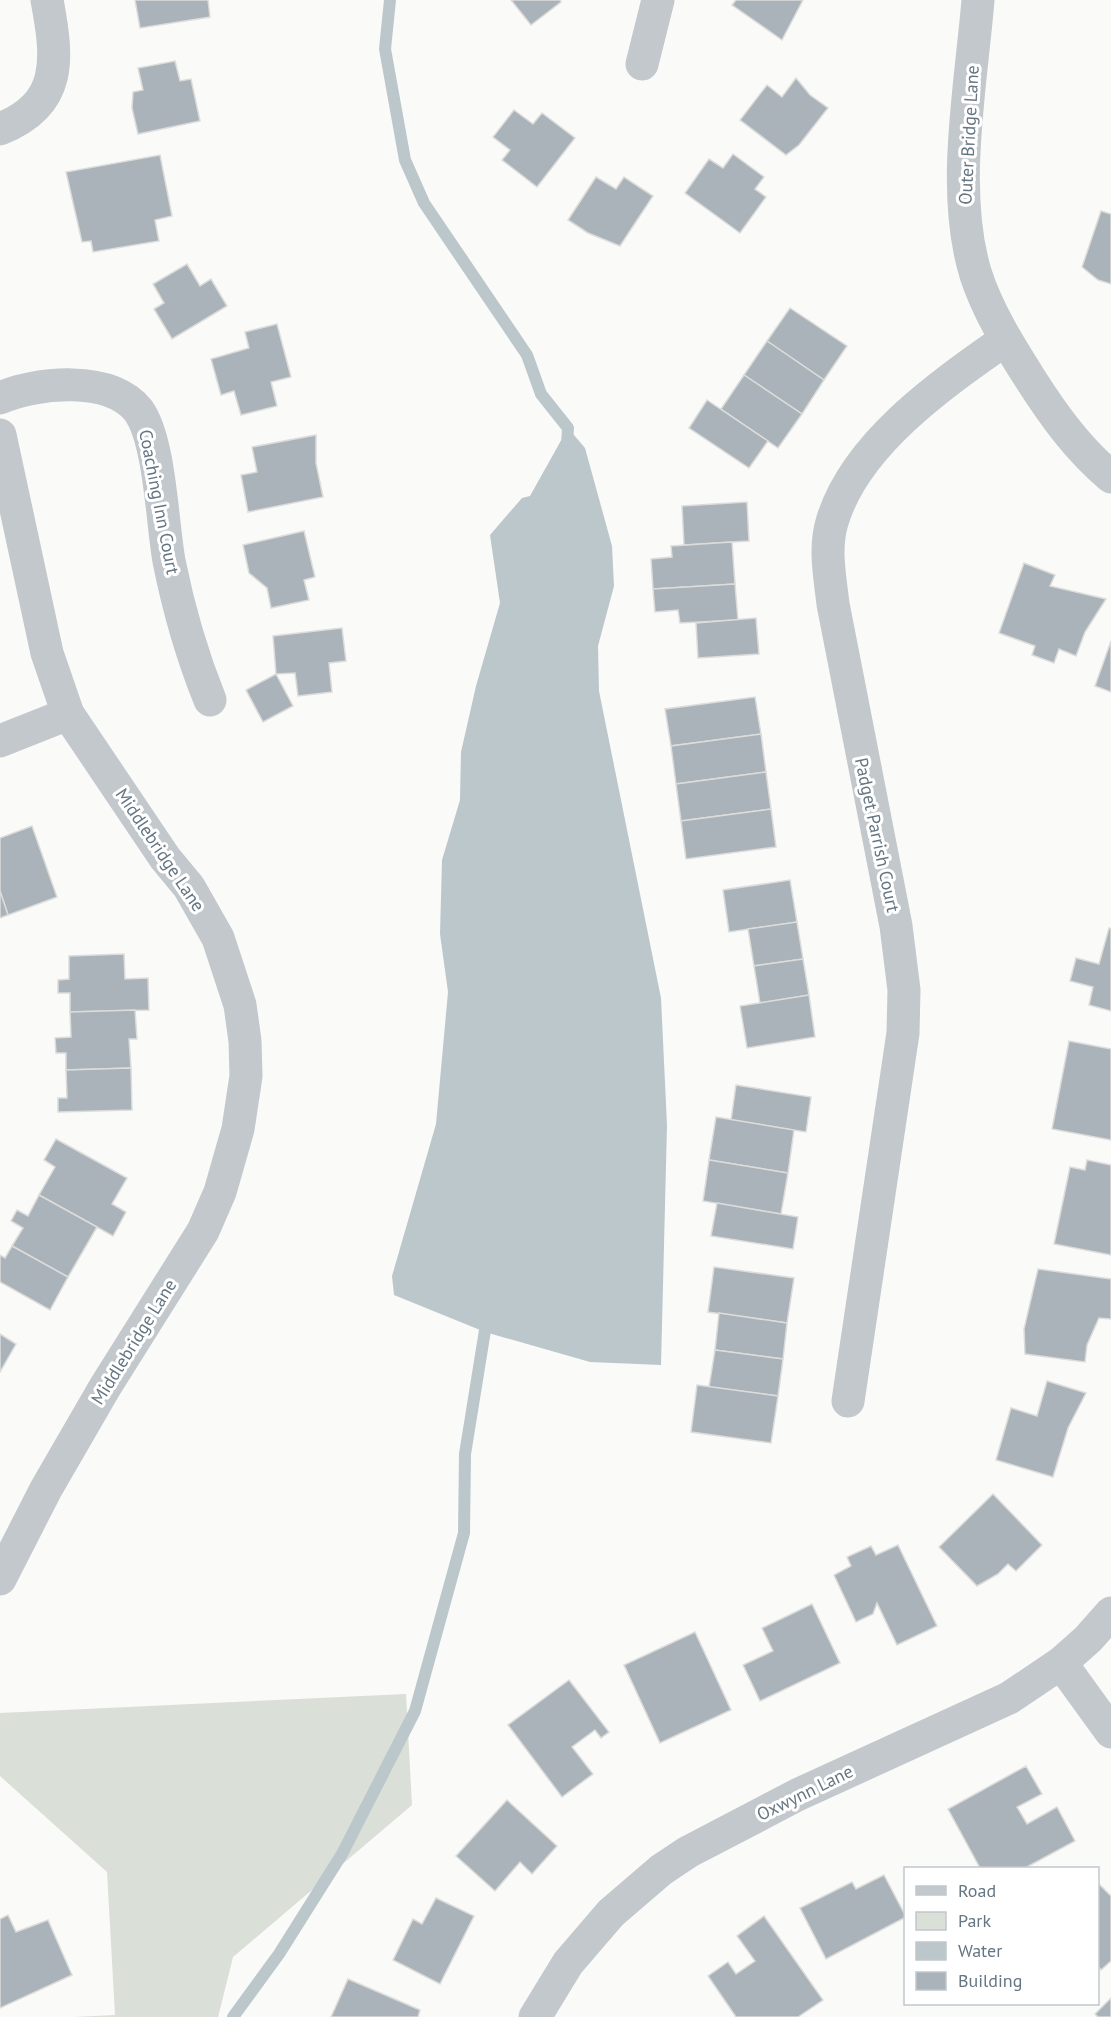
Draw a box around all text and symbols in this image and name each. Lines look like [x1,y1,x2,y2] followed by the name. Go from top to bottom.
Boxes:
[953,65,984,205] street label: Outer Bridge Lane
[134,428,185,576] street label: Coaching Inn Court
[850,756,905,914] street label: Padget Parrish Court
[111,784,210,916] street label: Middlebridge Lane
[86,1275,181,1409] street label: Middlebridge Lane
[753,1759,857,1826] street label: Oxwynn Lane
[904,1867,1099,2005] legend
[958,1879,996,1902] text: Road
[958,1909,991,1932] text: Park
[958,1939,1002,1962] text: Water
[958,1969,1022,1992] text: Building

